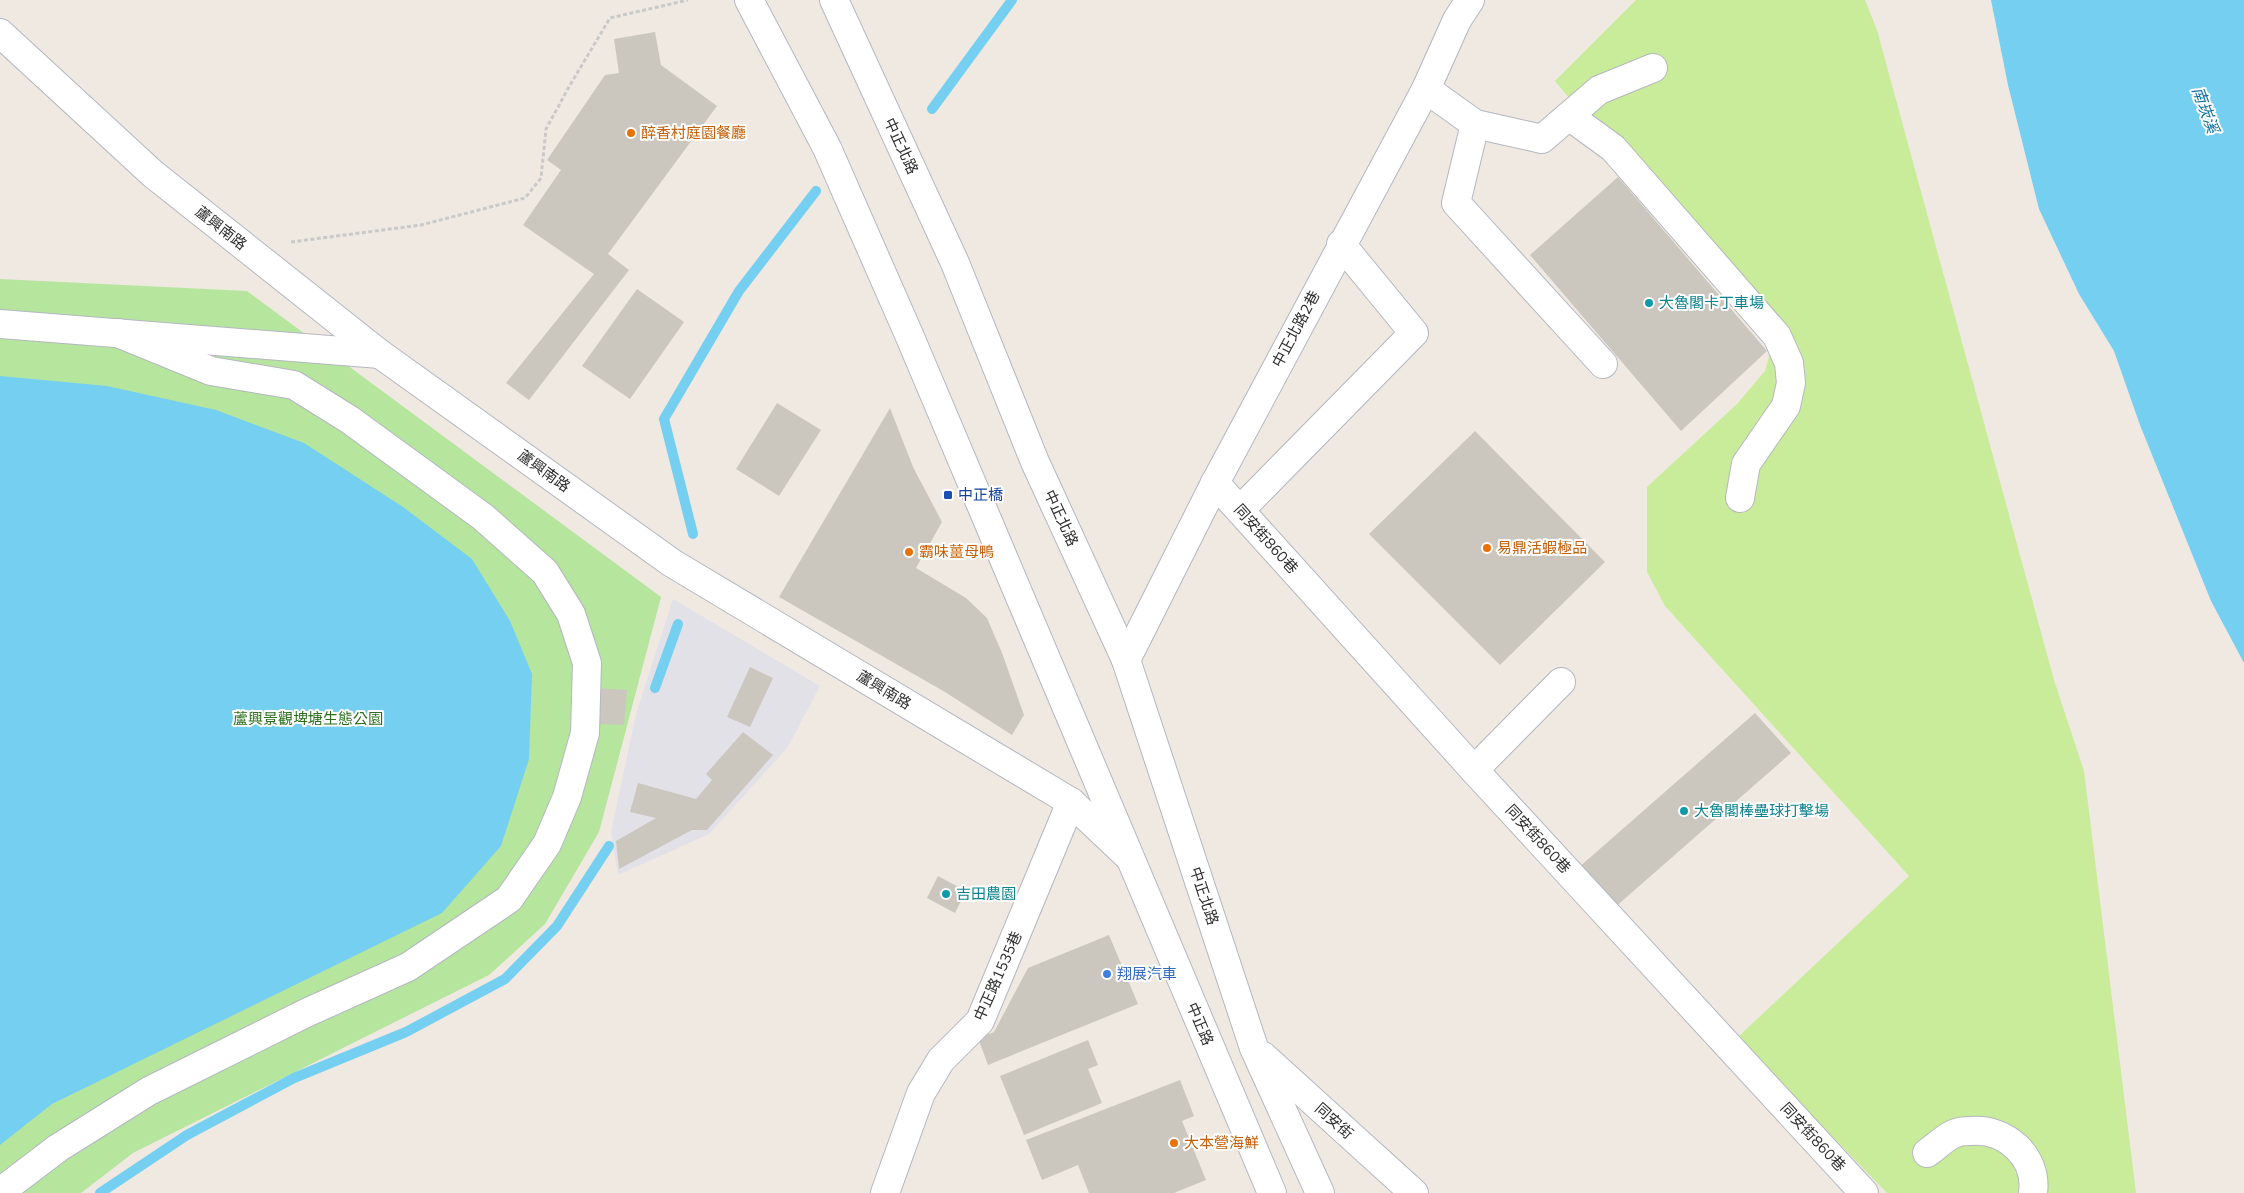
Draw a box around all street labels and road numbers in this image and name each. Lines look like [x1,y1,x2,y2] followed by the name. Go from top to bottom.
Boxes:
[879,115,923,177] street label: 中正北路
[191,202,251,254] street label: 蘆興南路
[1267,287,1325,371] street label: 中正北路2巷
[514,445,574,497] street label: 蘆興南路
[1039,487,1083,549] street label: 中正北路
[1229,500,1303,578] street label: 同安街860巷
[853,666,915,714] street label: 蘆興南路
[1501,800,1575,878] street label: 同安街860巷
[1185,864,1223,928] street label: 中正北路
[969,928,1027,1024] street label: 中正路1535巷
[1182,999,1218,1049] street label: 中正路
[1776,1098,1850,1176] street label: 同安街860巷
[1311,1099,1357,1143] street label: 同安街

